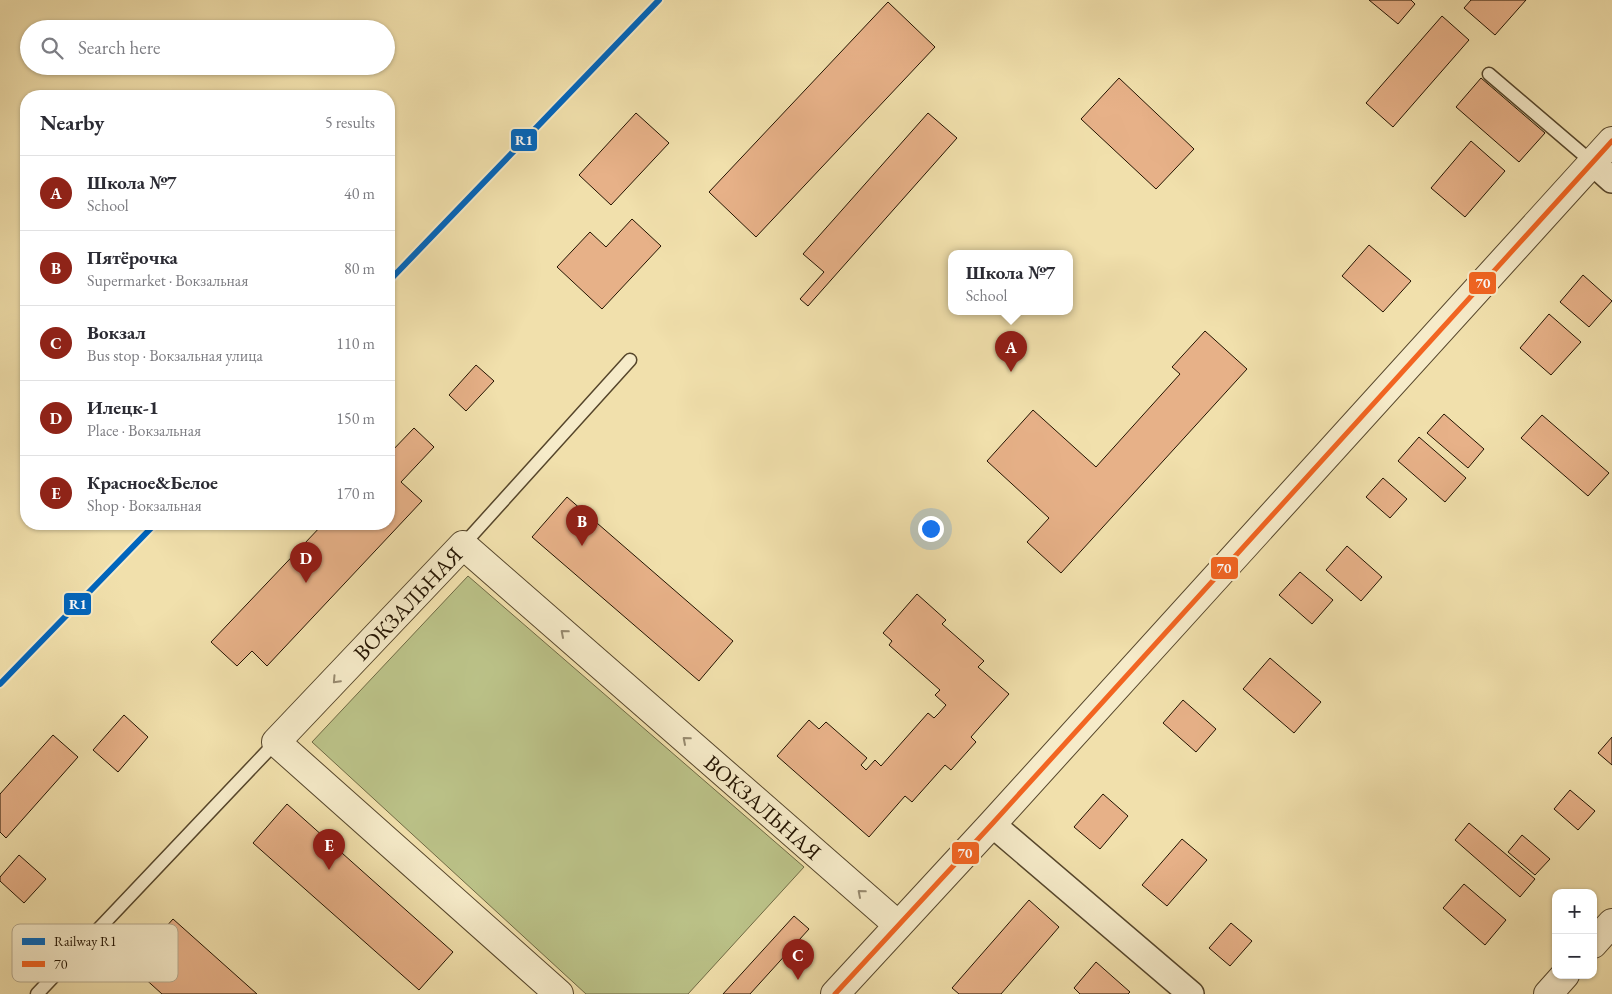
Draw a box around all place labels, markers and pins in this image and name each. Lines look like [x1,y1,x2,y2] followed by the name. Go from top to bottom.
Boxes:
[995,331,1027,372] pin: A
[566,505,598,546] pin: B
[290,542,322,583] pin: D
[313,829,345,870] pin: E
[782,939,814,980] pin: C

